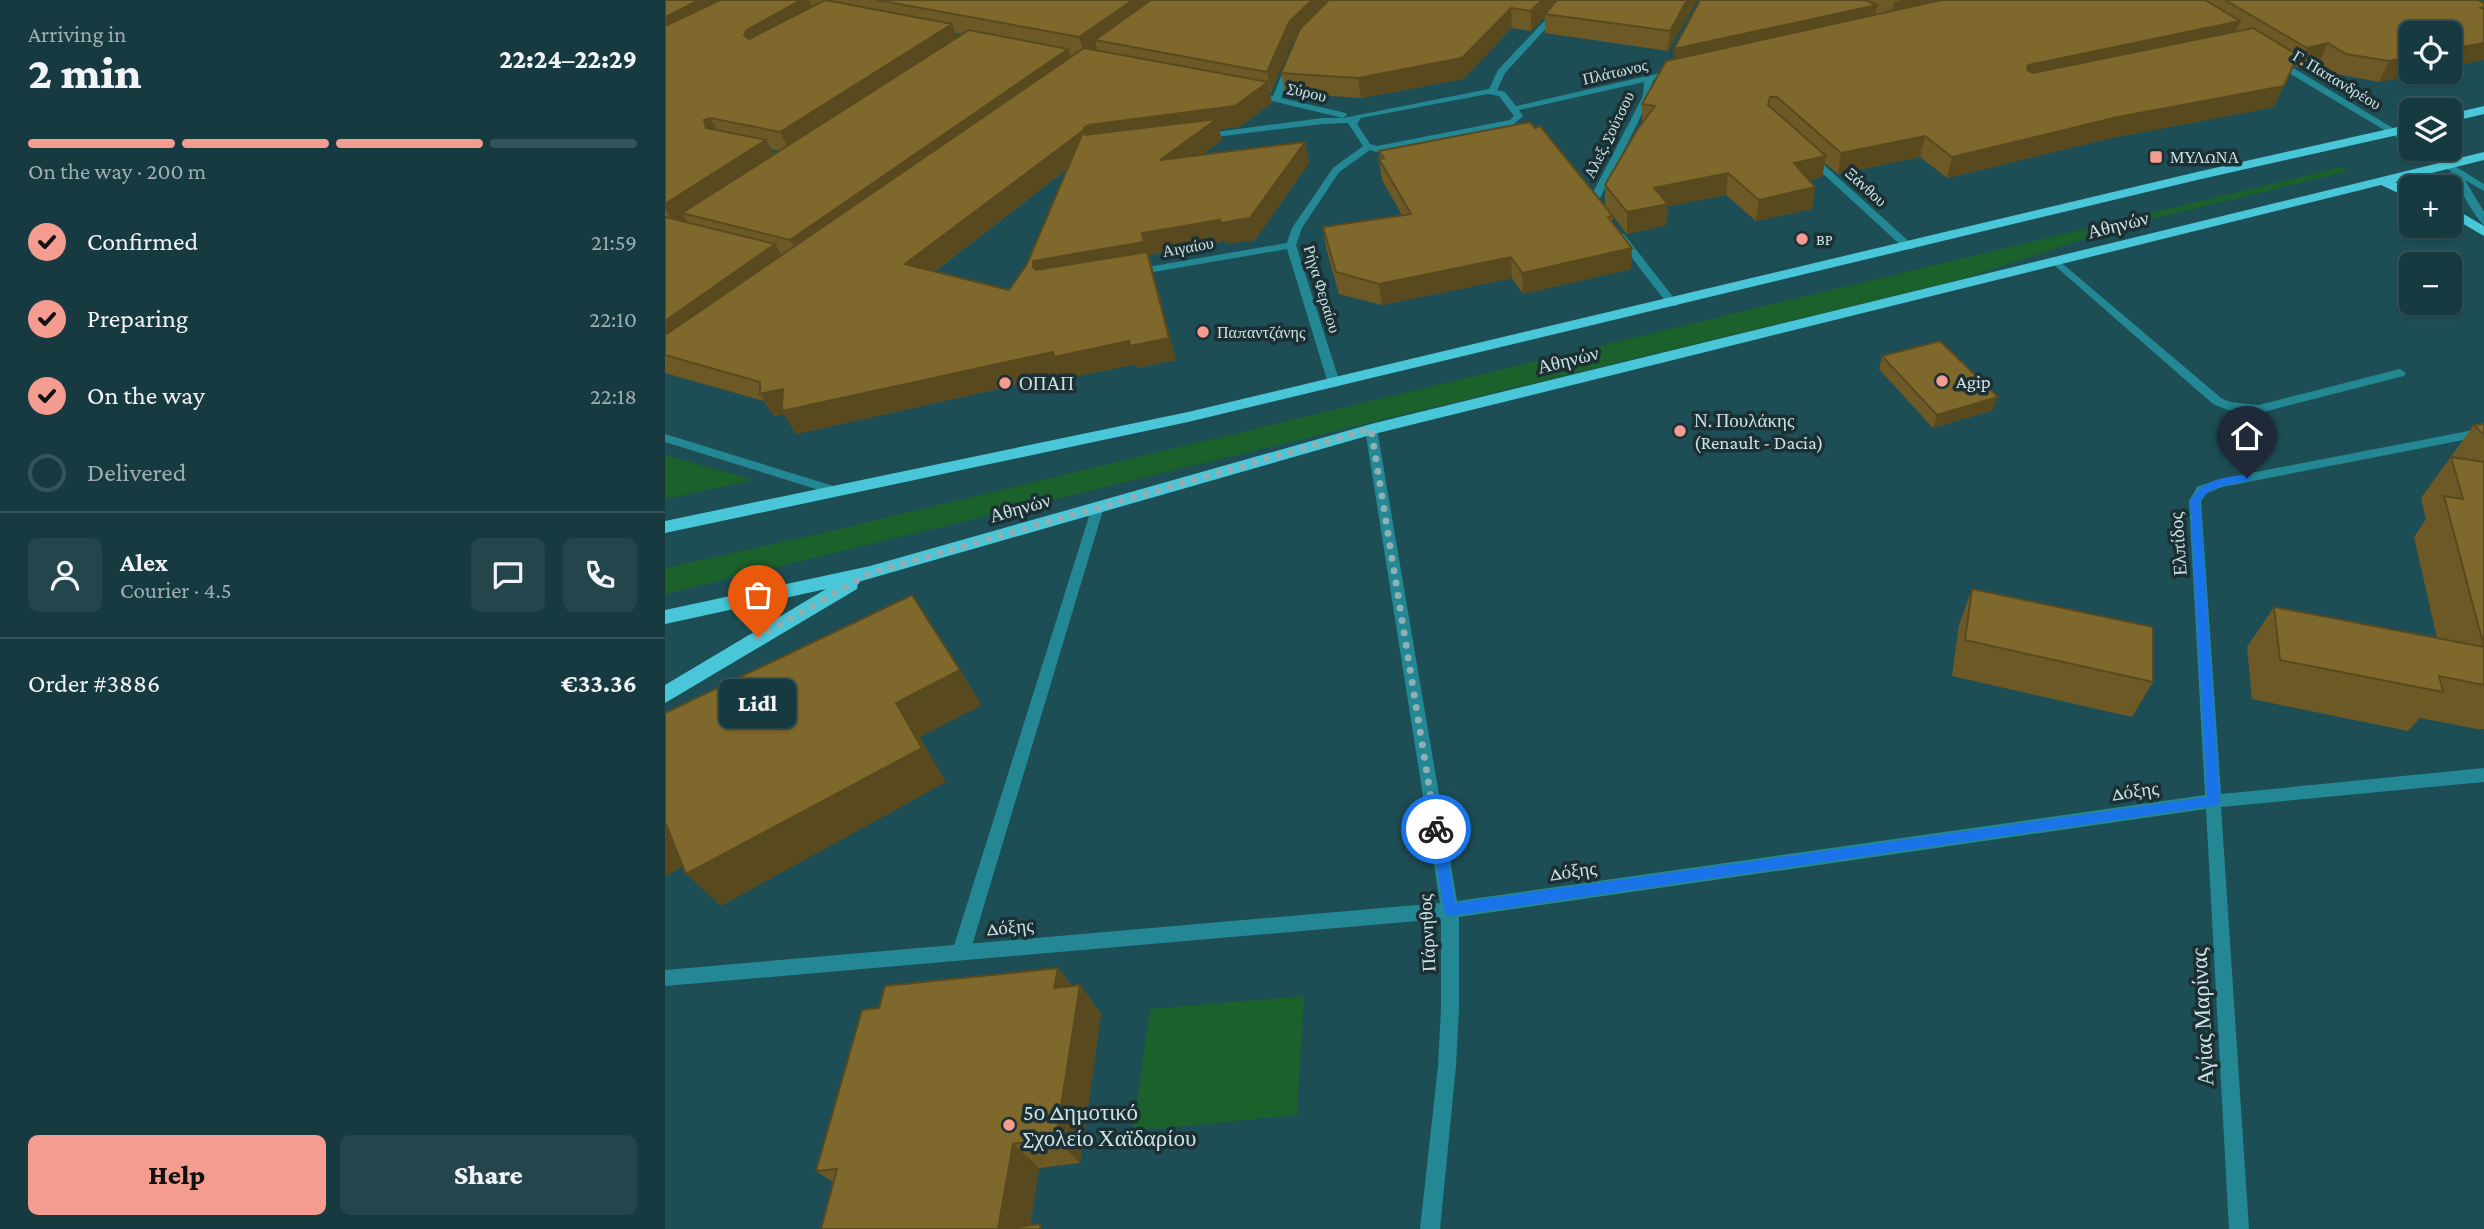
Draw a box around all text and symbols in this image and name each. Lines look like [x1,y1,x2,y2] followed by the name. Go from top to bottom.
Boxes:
[28,21,126,47] text: Arriving in
[2399,21,2462,315] map controls
[2399,21,2462,84] button: locate
[499,45,637,74] text: 22:24–22:29
[28,47,142,98] text: 2 min
[2289,47,2384,114] street label: Γ. Παπανδρέου
[1581,56,1650,88] street label: Πλάτωνος
[1286,79,1328,106] street label: Σύρου
[1581,89,1637,181] street label: Αλεξ. Σούτσου
[2399,98,2462,161] button: layers
[2148,149,2164,165] marker: ΜΥΛΩΝΑ
[2170,149,2239,166] place label: ΜΥΛΩΝΑ
[28,158,206,184] text: On the way · 200 m
[1842,164,1890,210] street label: Ξάνθου
[2399,175,2462,238] button: +
[2085,207,2151,243] street label: Αθηνών
[28,223,66,261] icon: check
[87,227,198,256] text: Confirmed
[591,229,637,255] text: 21:59
[1794,231,1810,247] marker: BP
[1816,231,1833,248] place label: BP
[1161,234,1215,261] street label: Αιγαίου
[1300,243,1343,335] street label: Ρήγα Φεραίου
[2399,252,2462,315] button: −
[28,300,66,338] icon: check
[87,304,188,333] text: Preparing
[589,306,637,332] text: 22:10
[1195,324,1211,340] marker: Παπαντζάνης
[1217,324,1306,342] place label: Παπαντζάνης
[1535,342,1601,378] street label: Αθηνών
[1956,371,1991,392] place label: Agip
[1019,373,1074,394] place label: ΟΠΑΠ
[1934,373,1950,389] marker: Agip
[997,375,1013,391] marker: ΟΠΑΠ
[28,377,66,415] icon: check
[87,381,205,410] text: On the way
[590,383,637,409] text: 22:18
[2217,406,2277,478] pin
[1694,410,1824,454] place label: Ν. Πουλάκης (Renault - Dacia)
[2228,417,2266,455] icon: home
[1672,423,1688,439] marker: Ν. Πουλάκης (Renault - Dacia)
[87,458,186,487] text: Delivered
[987,489,1053,527] street label: Αθηνών
[2165,511,2191,577] street label: Ελπίδος
[28,538,102,612] button: person
[471,538,545,612] button: chat
[563,538,637,612] button: phone
[120,548,168,577] text: Alex
[728,565,788,637] pin
[739,576,777,614] icon: bag
[120,577,232,603] text: Courier · 4.5
[28,669,160,698] text: Order #3886
[561,669,637,698] text: €33.36
[720,679,797,728] callout: Lidl
[738,690,777,716] text: Lidl
[2110,777,2160,805] street label: Δόξης
[1401,794,1471,864] courier
[1417,810,1455,848] icon: bike
[1548,857,1598,885] street label: Δόξης
[1414,893,1440,972] street label: Πάρνηθος
[985,914,1035,940] street label: Δόξης
[2185,947,2219,1087] street label: Αγίας Μαρίνας
[1023,1099,1196,1151] place label: 5ο Δημοτικό Σχολείο Χαϊδαρίου
[1001,1117,1017,1133] marker: 5ο Δημοτικό Σχολείο Χαϊδαρίου
[28,1135,326,1215] button: Help
[340,1135,637,1215] button: Share

